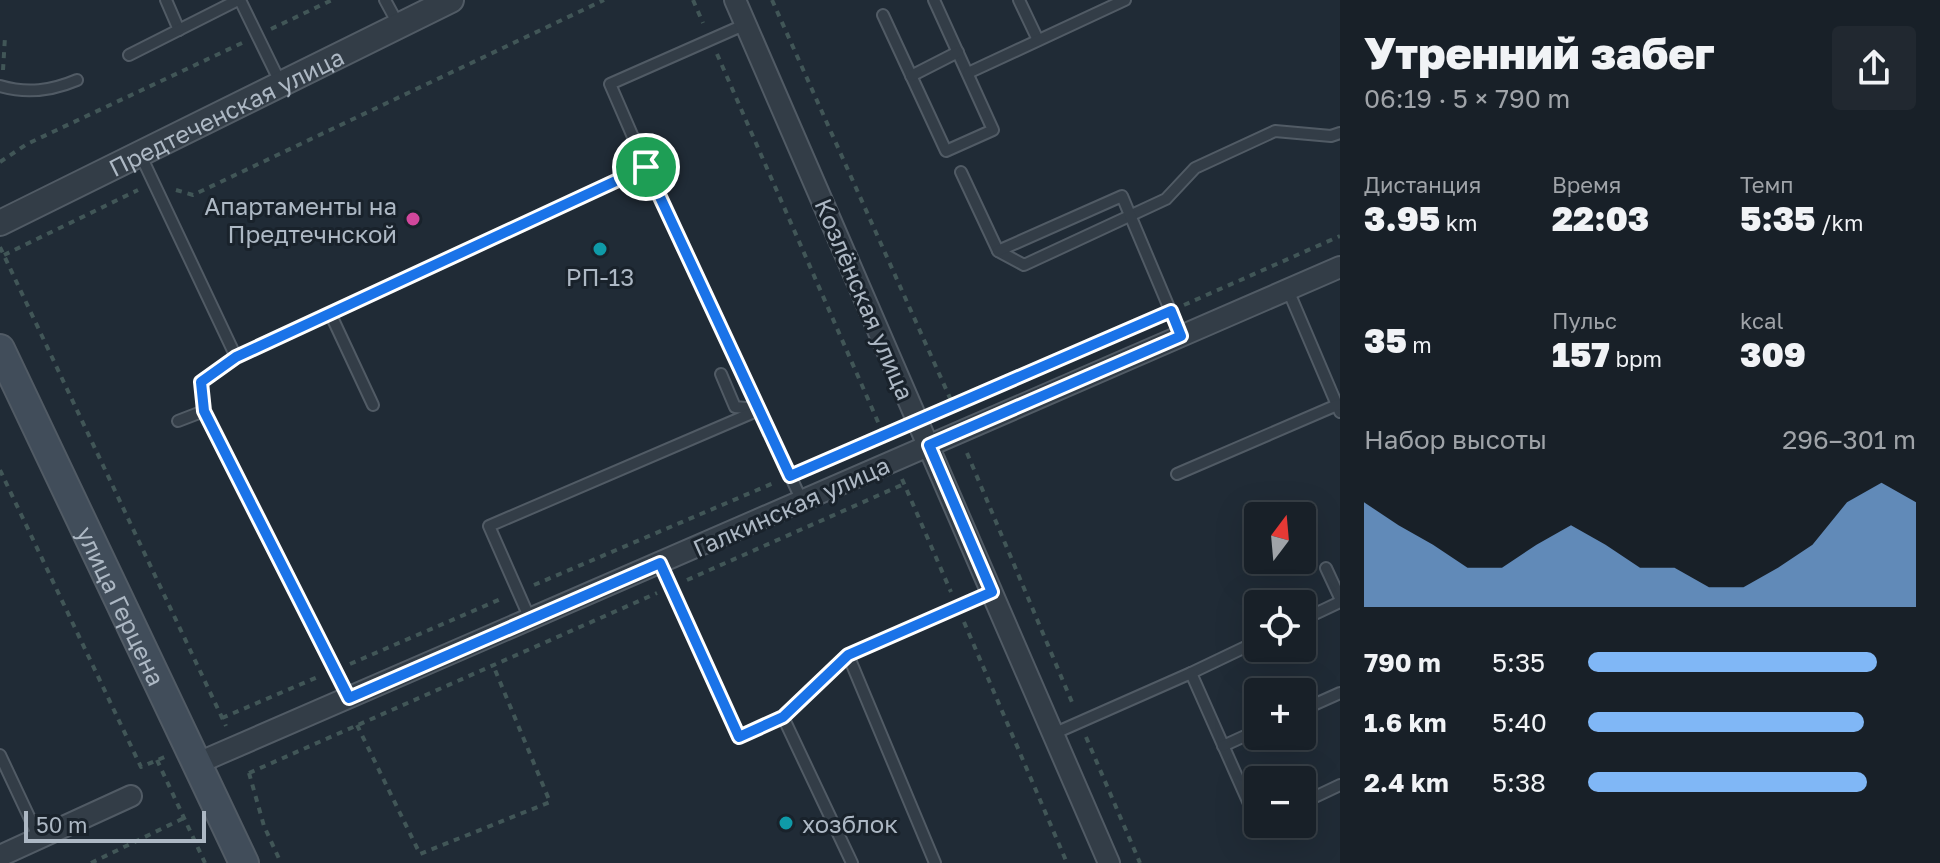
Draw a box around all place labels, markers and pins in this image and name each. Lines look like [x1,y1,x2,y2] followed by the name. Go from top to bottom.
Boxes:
[612,133,680,201] pin
[204,191,397,248] place label: Апартаменты на Предтечнской
[404,210,422,228] marker: Апартаменты на Предтечнской
[591,240,609,258] marker: РП-13
[566,262,634,291] place label: РП-13
[802,809,898,838] place label: хозблок
[777,814,795,832] marker: хозблок

